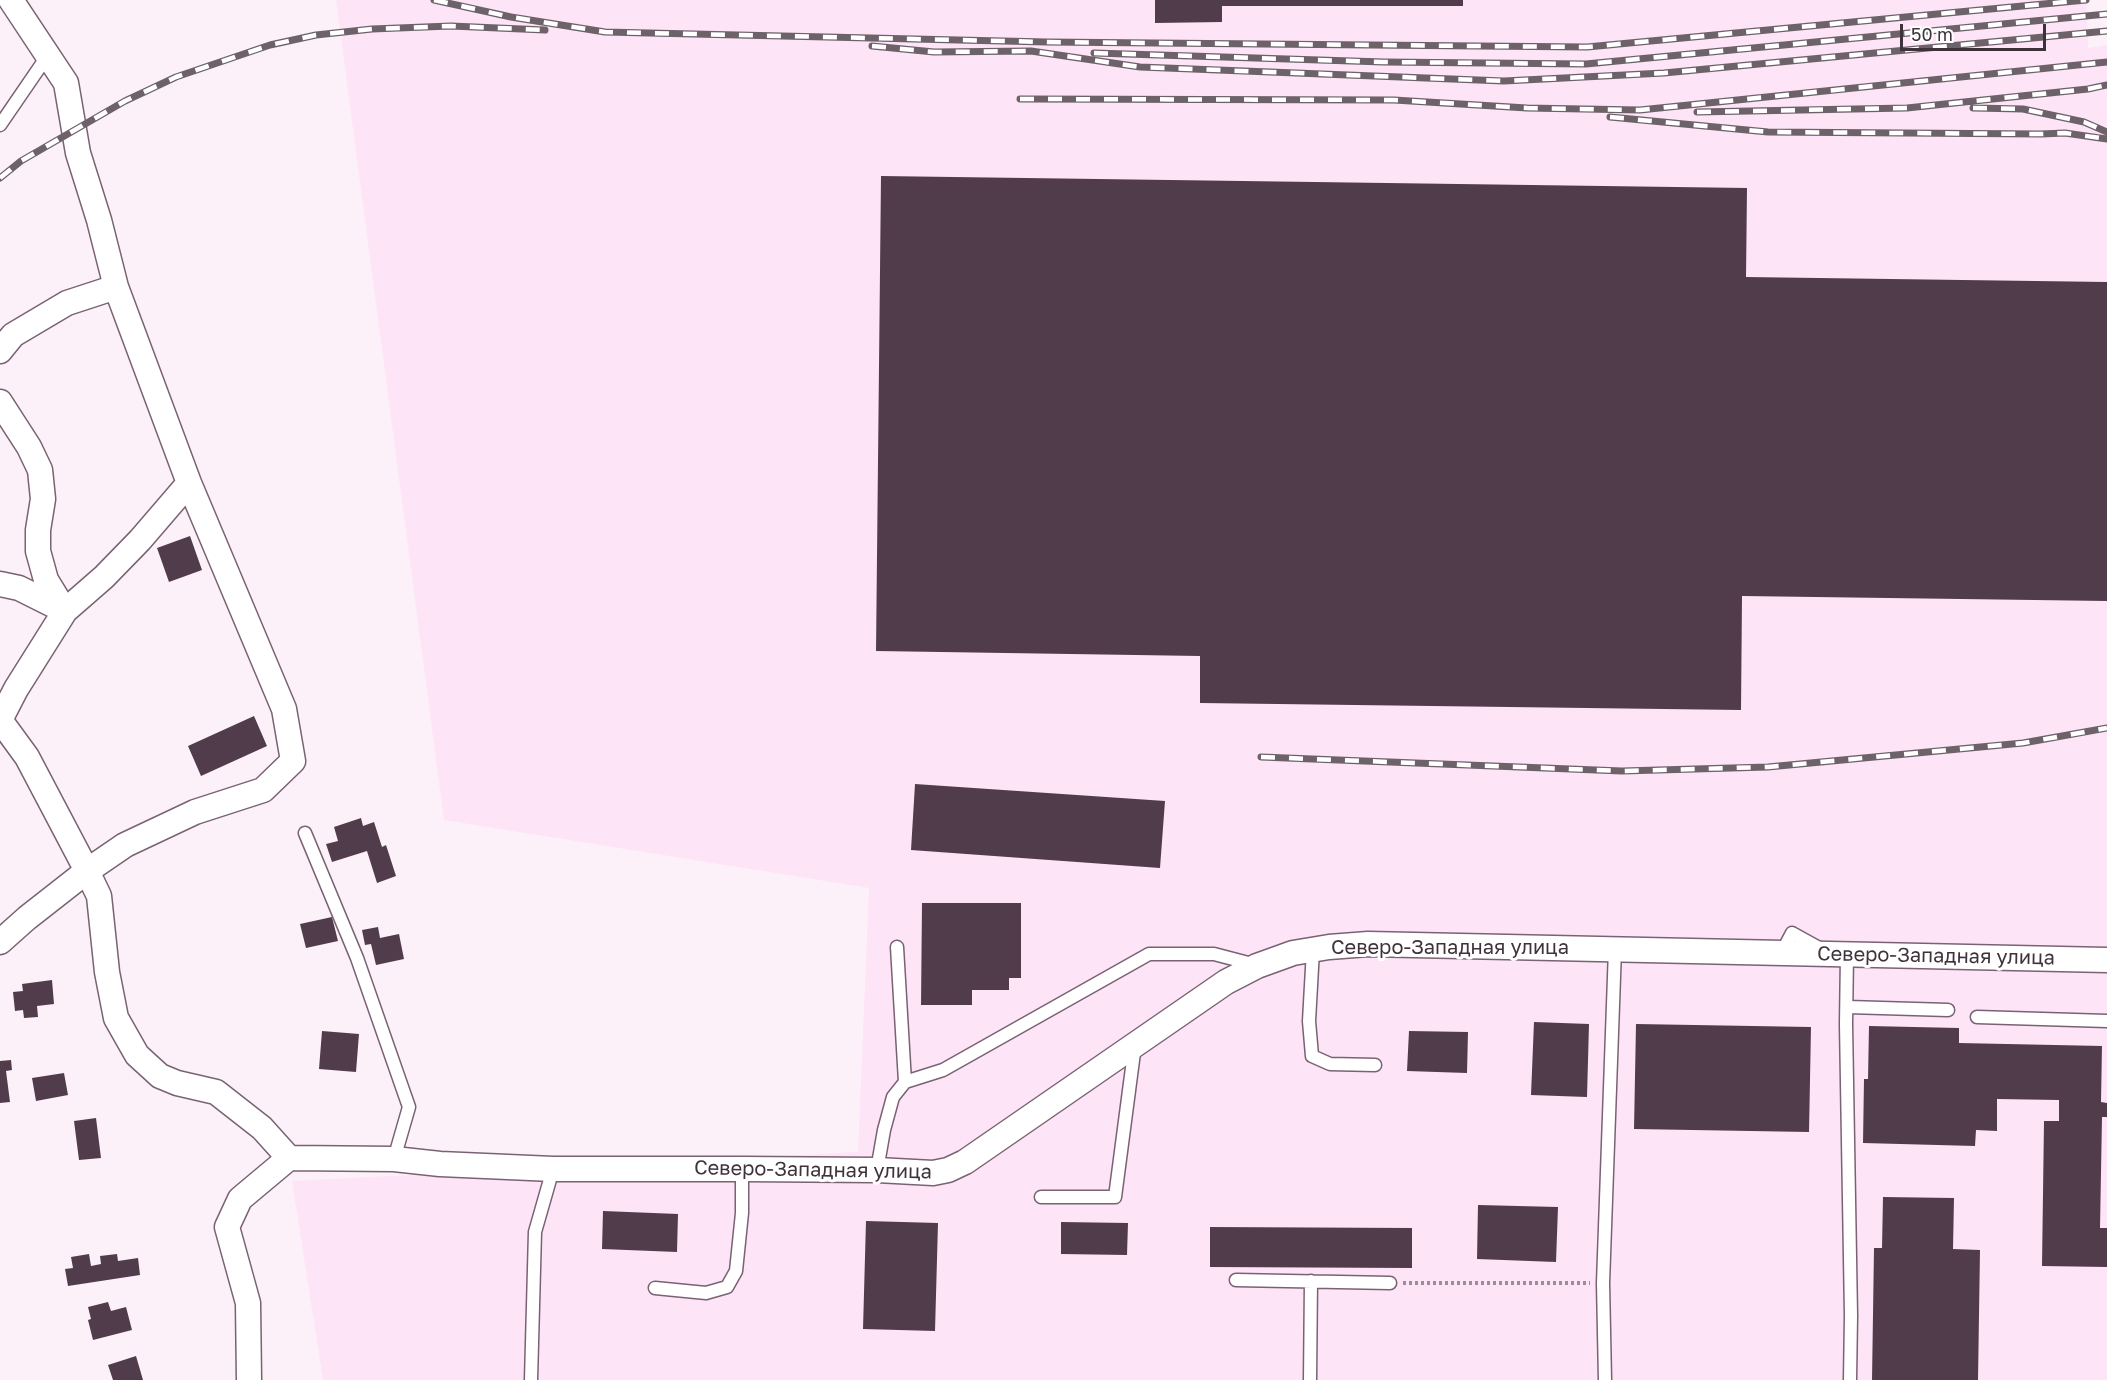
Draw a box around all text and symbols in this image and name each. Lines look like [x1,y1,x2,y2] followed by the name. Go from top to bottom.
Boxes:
[1903,12,2048,50] scale bar
[1911,23,1953,45] text: 50 m
[1331,936,1569,960] street label: Северо-Западная улица
[1817,942,2055,970] street label: Северо-Западная улица
[694,1156,932,1184] street label: Северо-Западная улица

